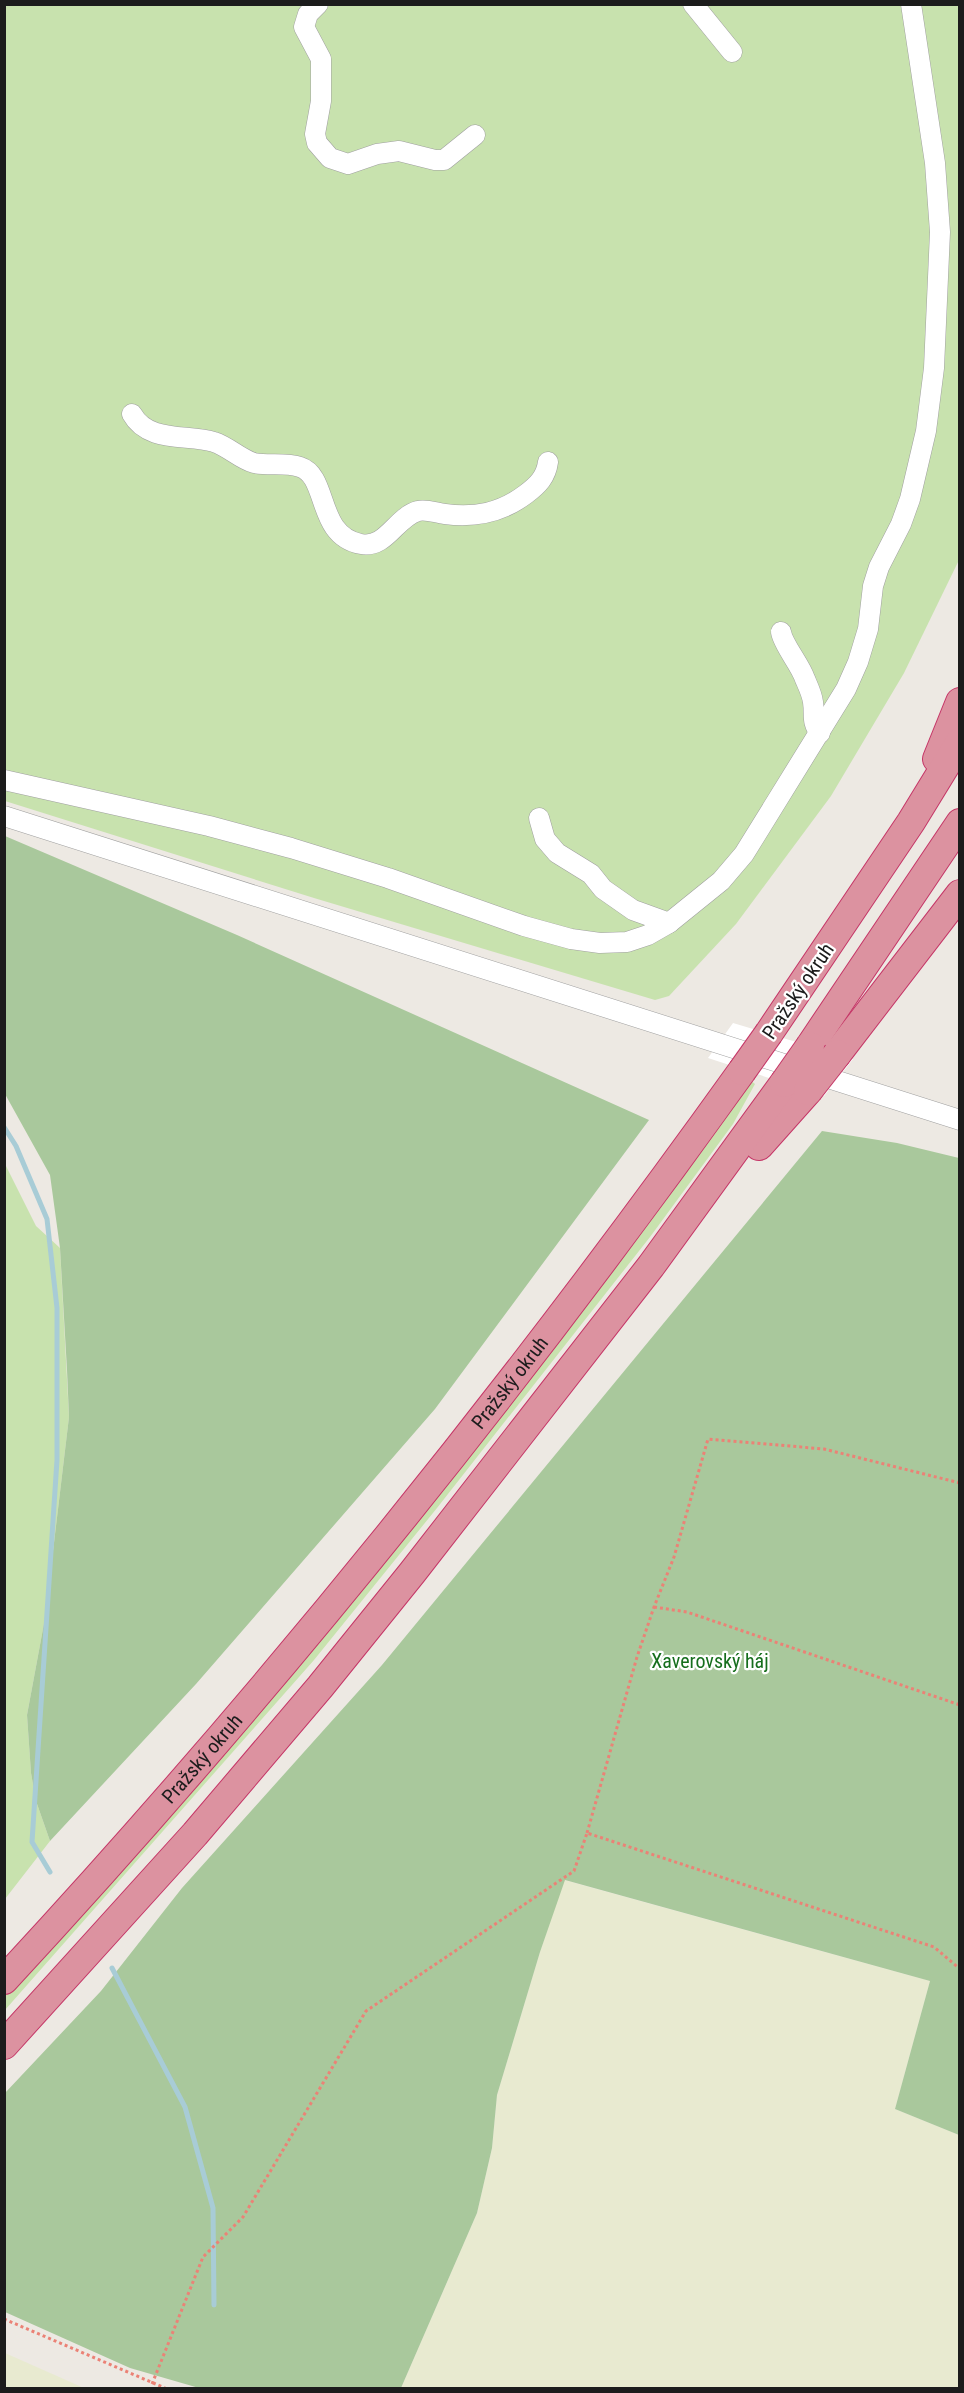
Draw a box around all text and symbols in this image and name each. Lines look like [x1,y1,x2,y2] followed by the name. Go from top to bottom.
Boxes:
[757,938,839,1044] street label: Pražský okruh
[466,1331,553,1434] street label: Pražský okruh
[651,1649,769,1673] park label: Xaverovský háj
[157,1709,247,1808] street label: Pražský okruh

